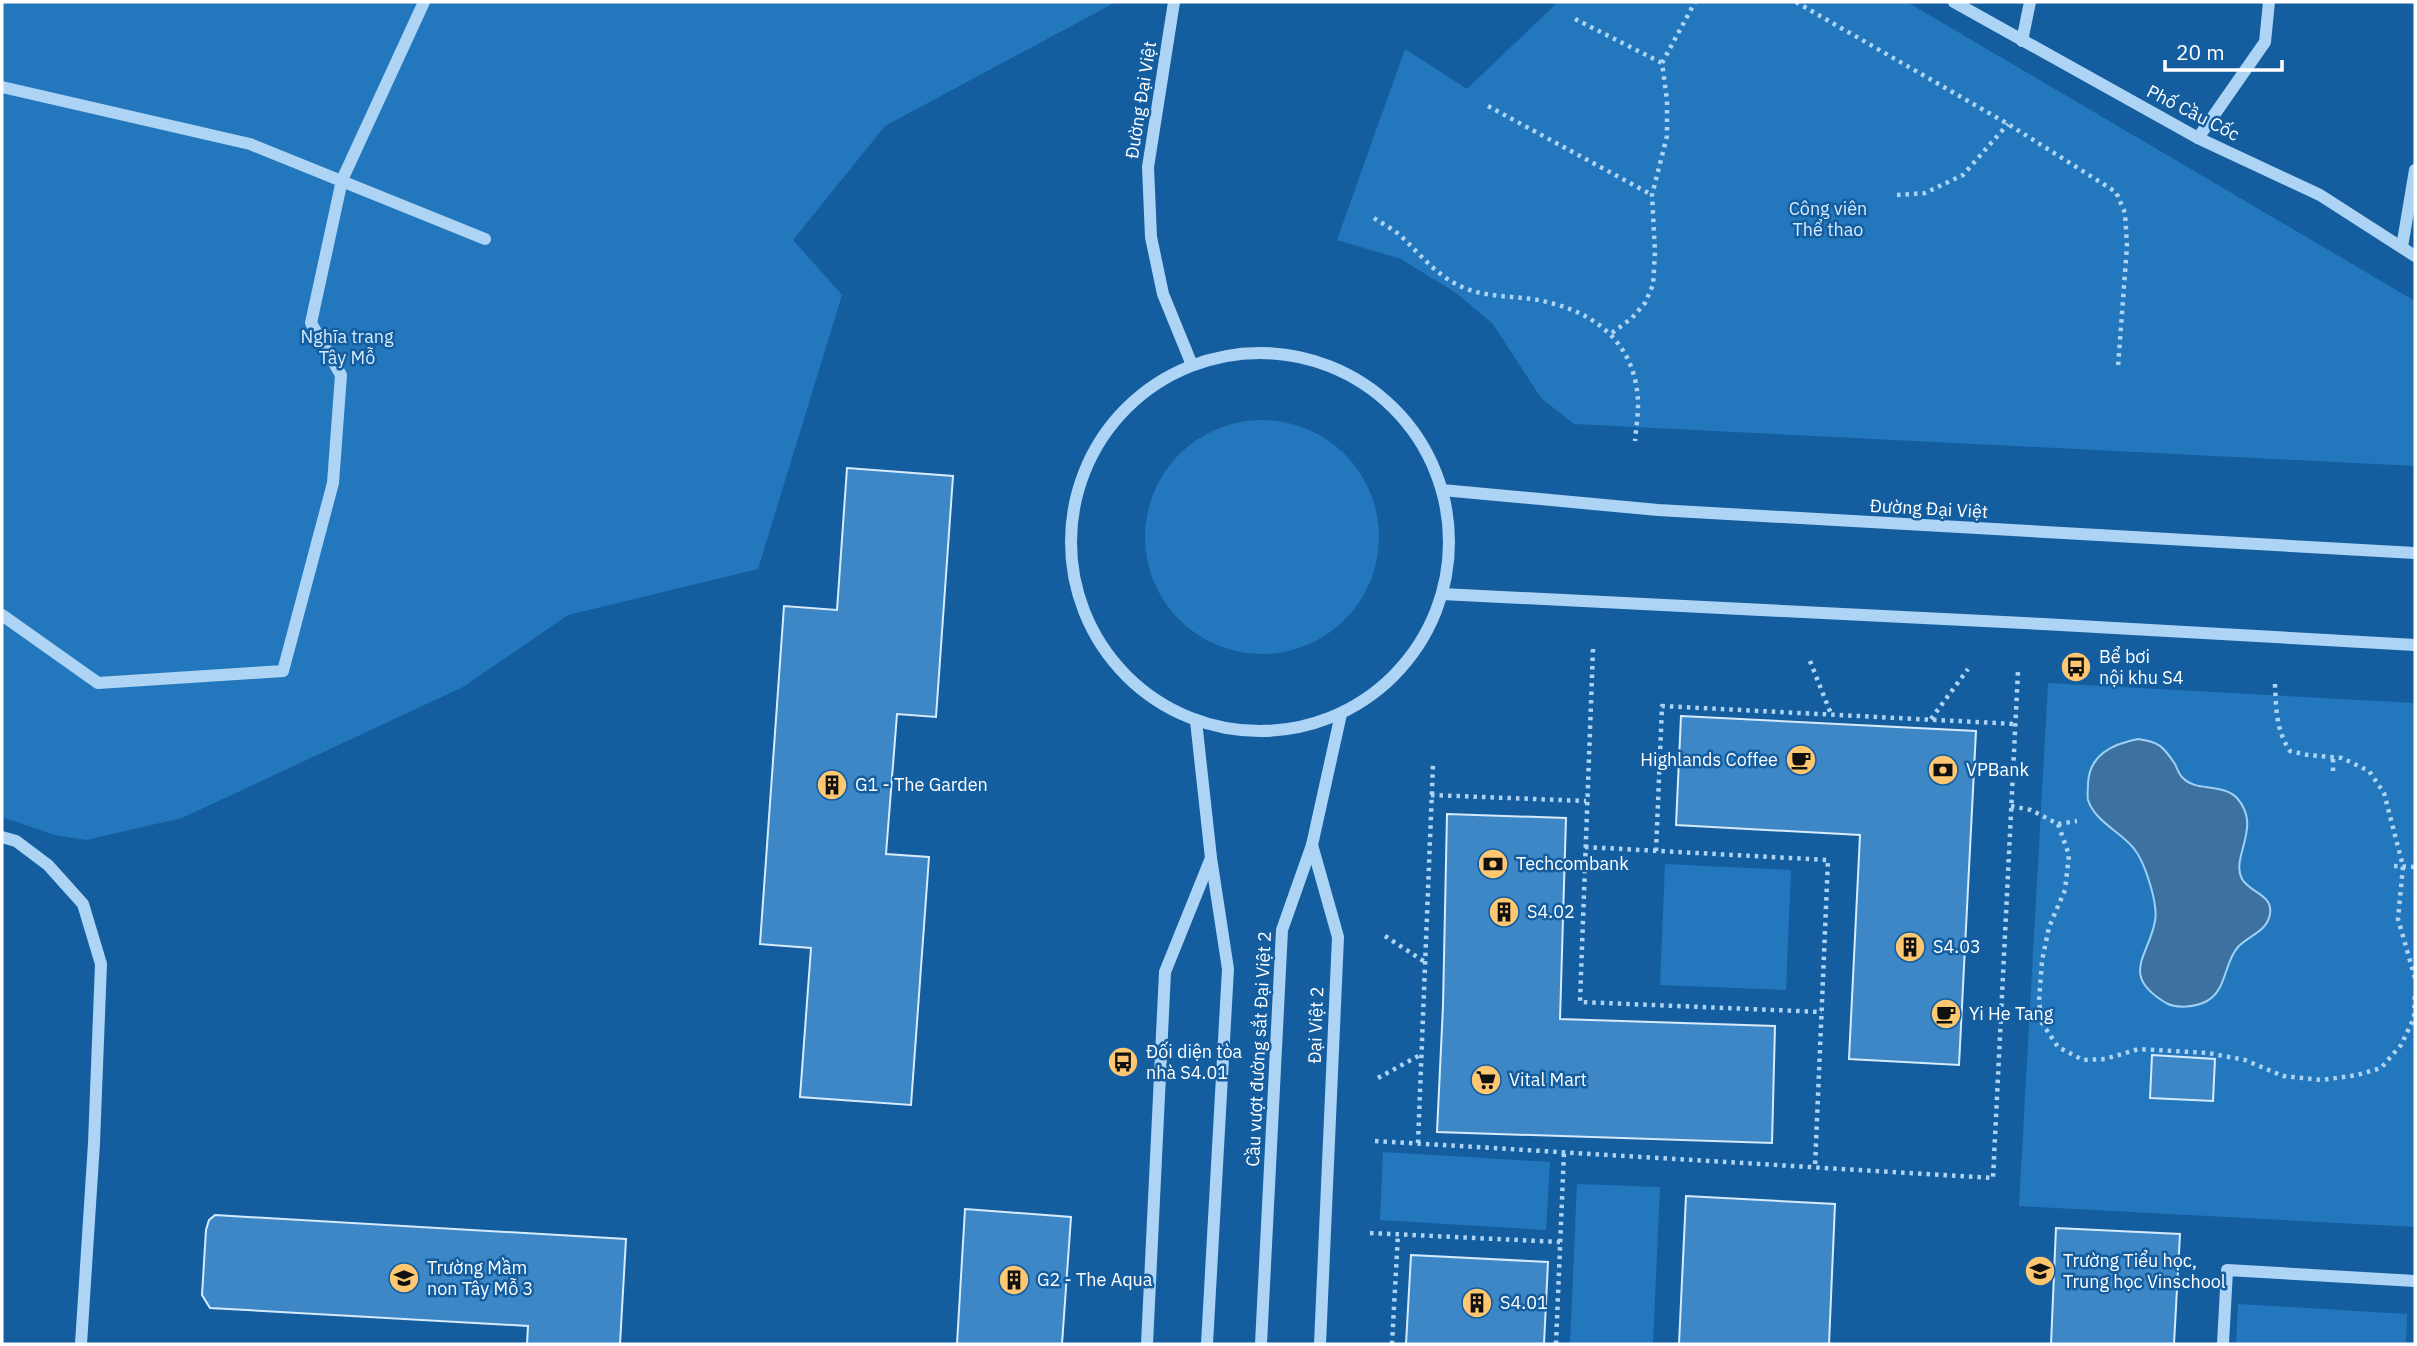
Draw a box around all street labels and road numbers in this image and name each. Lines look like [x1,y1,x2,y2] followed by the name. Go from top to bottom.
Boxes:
[1120,40,1161,160] street label: Đường Đại Việt
[2143,79,2243,146] street label: Phố Cầu Cốc
[1869,494,1989,523] street label: Đường Đại Việt
[1241,931,1276,1167] street label: Cầu vượt đường sắt Đại Việt 2
[1303,986,1328,1064] street label: Đại Việt 2

